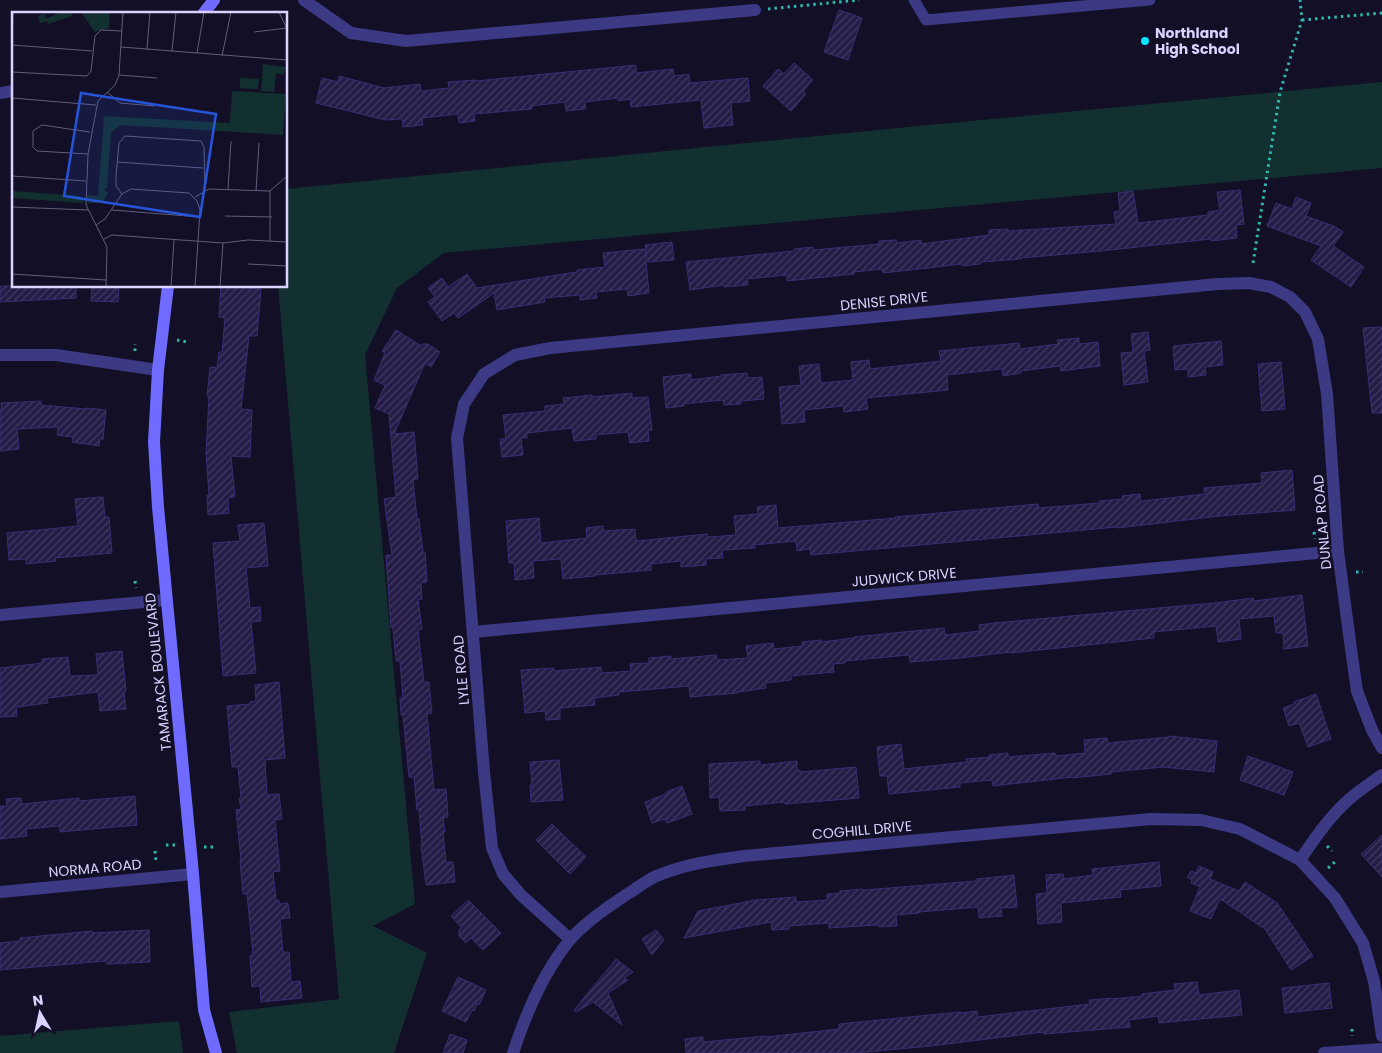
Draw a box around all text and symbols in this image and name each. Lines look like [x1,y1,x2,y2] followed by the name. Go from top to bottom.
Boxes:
[12,12,288,288] inset map
[1155,23,1240,59] place label: Northland High School
[1139,35,1151,47] marker: Northland High School
[839,286,929,316] street label: DENISE DRIVE
[1308,474,1336,570] street label: DUNLAP ROAD
[851,562,957,592] street label: JUDWICK DRIVE
[140,592,176,752] street label: TAMARACK BOULEVARD
[448,634,474,706] street label: LYLE ROAD
[811,816,913,844] street label: COGHILL DRIVE
[48,854,143,882] street label: NORMA ROAD
[15,988,65,1038] north arrow
[31,989,45,1011] text: N

